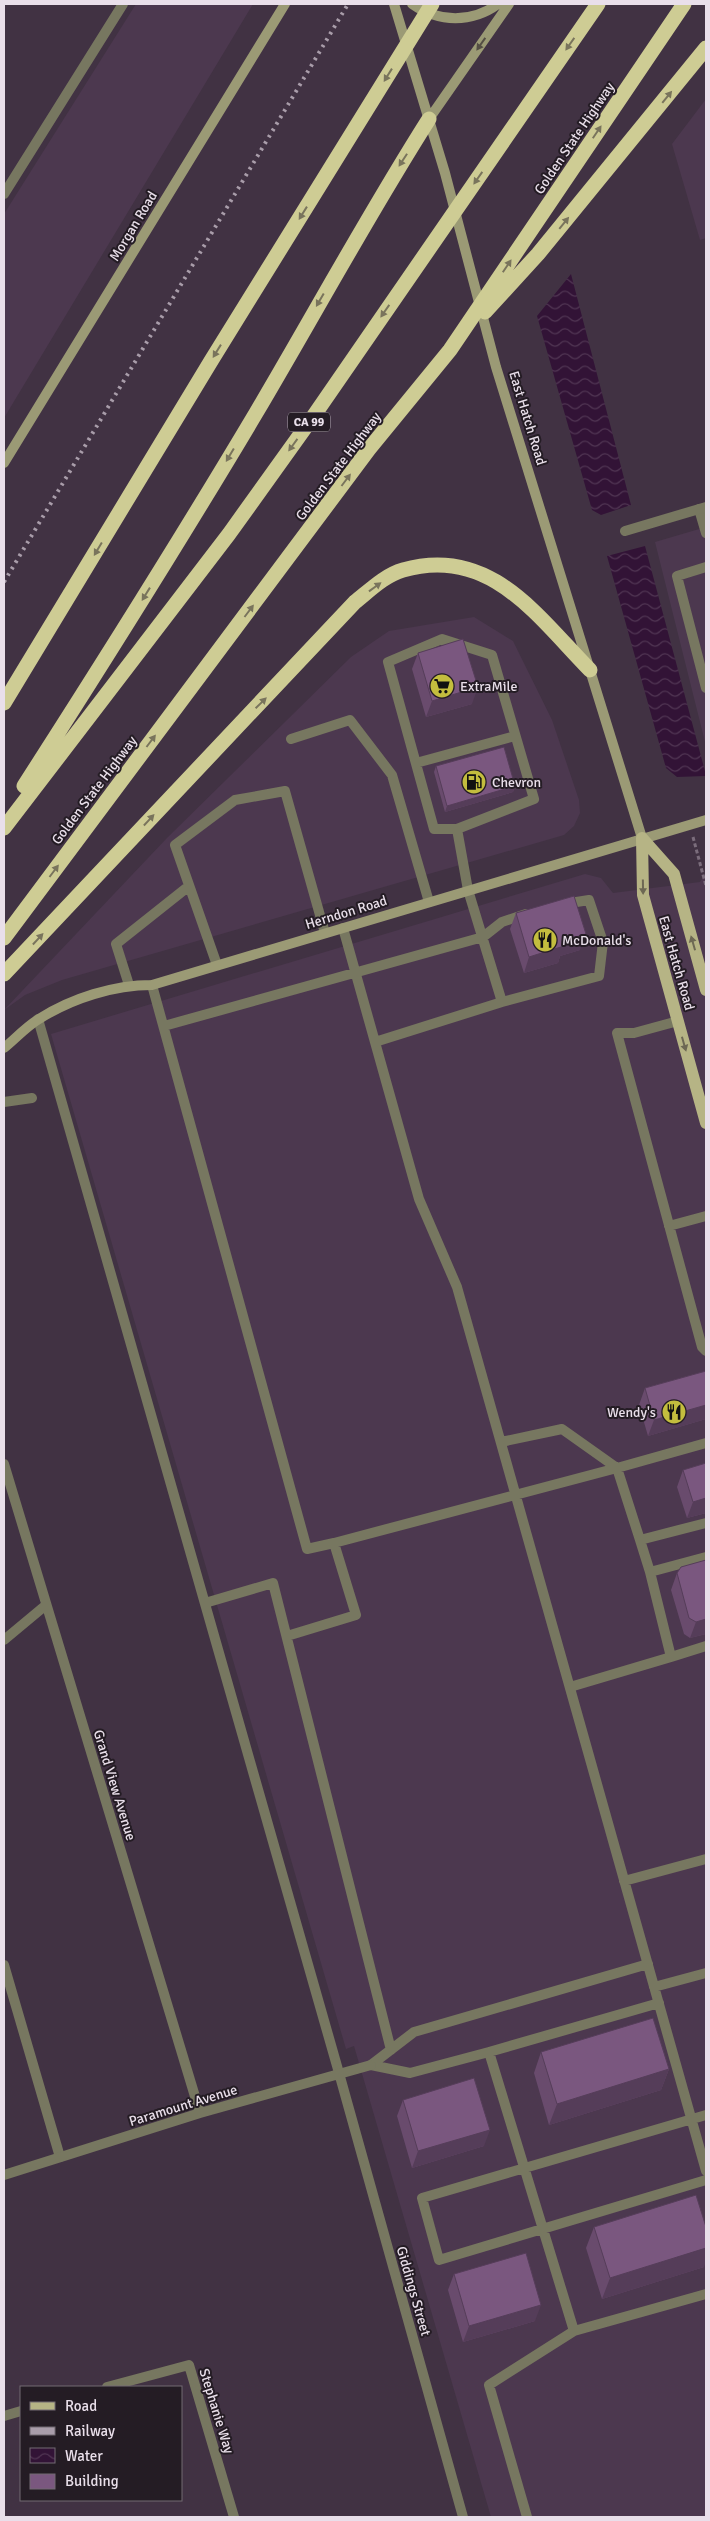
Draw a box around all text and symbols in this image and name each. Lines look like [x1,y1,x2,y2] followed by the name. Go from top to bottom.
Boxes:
[476,37,486,51] one-way arrow
[565,37,575,51] one-way arrow
[384,68,393,82] one-way arrow
[531,79,618,198] street label: Golden State Highway
[661,91,672,104] one-way arrow
[593,125,602,138] one-way arrow
[398,153,408,166] one-way arrow
[473,171,483,184] one-way arrow
[106,188,161,264] street label: Morgan Road
[298,207,307,220] one-way arrow
[559,216,570,229] one-way arrow
[502,260,512,273] one-way arrow
[316,293,325,306] one-way arrow
[380,305,390,318] one-way arrow
[213,345,222,358] one-way arrow
[505,369,550,467] street label: East Hatch Road
[292,408,385,524] street label: Golden State Highway
[288,412,330,432] road number: CA 99
[288,438,298,452] one-way arrow
[226,449,235,462] one-way arrow
[341,473,351,487] one-way arrow
[93,542,102,555] one-way arrow
[368,582,382,592] one-way arrow
[141,588,151,601] one-way arrow
[243,605,254,618] one-way arrow
[429,673,455,699] supermarket icon: ExtraMile
[460,678,518,695] place label: ExtraMile
[255,697,267,709] one-way arrow
[48,732,141,848] street label: Golden State Highway
[146,735,157,748] one-way arrow
[461,769,487,795] fuel station icon: Chevron
[492,774,541,791] place label: Chevron
[143,814,155,826] one-way arrow
[49,864,59,878] one-way arrow
[639,879,647,895] one-way arrow
[303,892,389,933] street label: Herndon Road
[655,914,698,1012] street label: East Hatch Road
[532,927,558,953] restaurant icon: McDonald's
[562,932,631,949] place label: McDonald's
[32,933,44,945] one-way arrow
[689,936,697,951] one-way arrow
[680,1036,688,1051] one-way arrow
[661,1399,687,1425] restaurant icon: Wendy's
[607,1404,656,1421] place label: Wendy's
[90,1728,139,1843] street label: Grand View Avenue
[127,2081,239,2130] street label: Paramount Avenue
[393,2245,434,2338] street label: Giddings Street
[196,2367,238,2456] street label: Stephanie Way
[20,2386,182,2501] legend
[65,2397,97,2415] text: Road
[65,2422,115,2440] text: Railway
[65,2447,103,2465] text: Water
[65,2472,119,2490] text: Building

